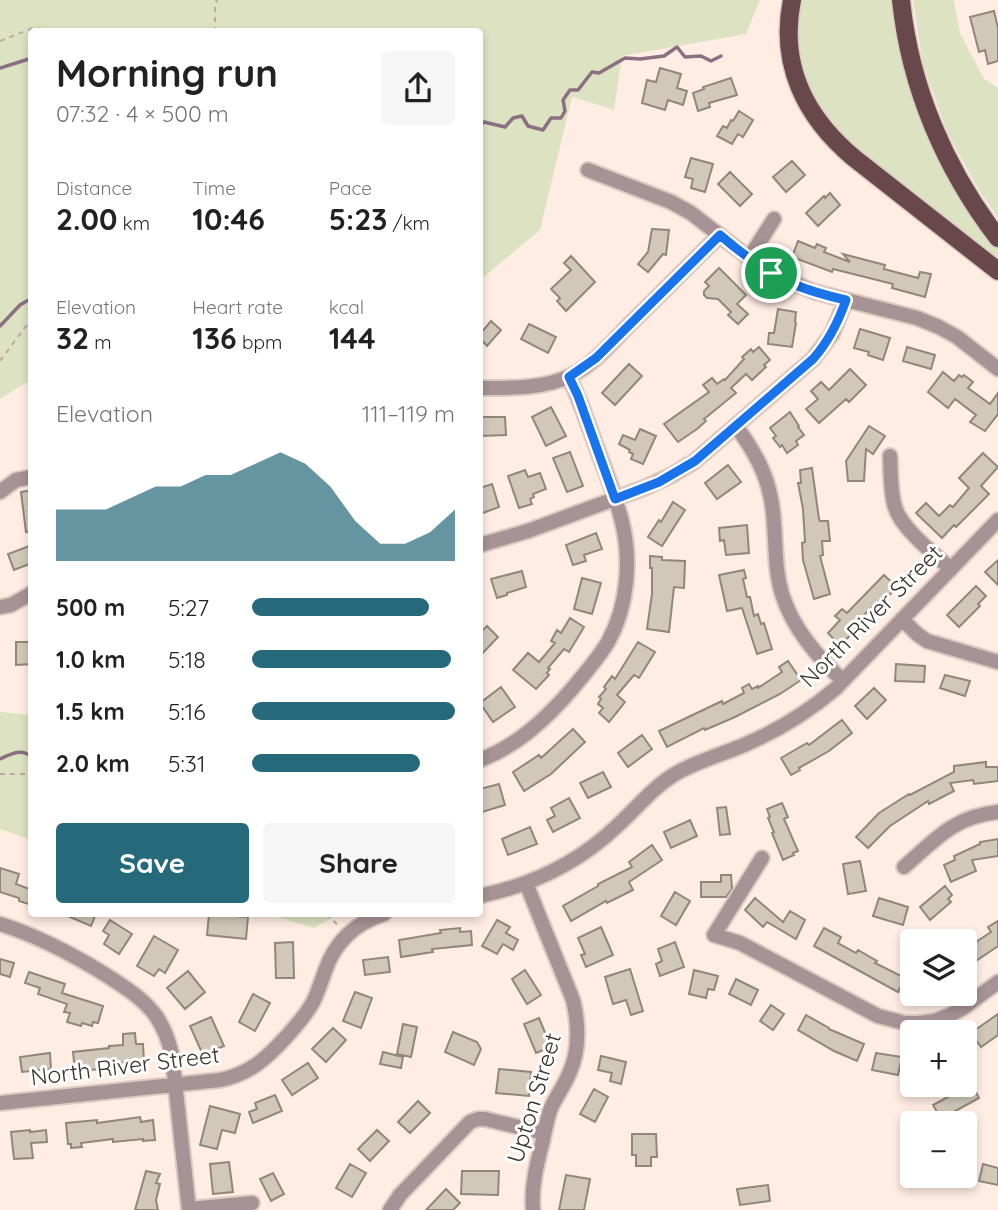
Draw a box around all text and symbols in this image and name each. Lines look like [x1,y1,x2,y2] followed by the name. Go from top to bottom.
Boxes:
[56,49,278,97] text: Morning run
[381,51,455,125] button: share
[56,99,229,128] text: 07:32 · 4 × 500 m
[56,176,132,200] text: Distance
[192,176,236,200] text: Time
[329,176,372,200] text: Pace
[56,200,117,238] text: 2.00
[192,200,265,238] text: 10:46
[329,200,387,238] text: 5:23
[117,211,150,235] text: km
[387,211,430,235] text: /km
[741,243,801,303] pin
[752,254,790,292] icon: arrive
[56,295,136,319] text: Elevation
[192,295,283,319] text: Heart rate
[329,295,364,319] text: kcal
[56,319,89,357] text: 32
[192,319,237,357] text: 136
[329,319,376,357] text: 144
[89,330,112,354] text: m
[237,330,282,354] text: bpm
[56,399,153,428] text: Elevation
[362,399,455,428] text: 111–119 m
[793,538,948,693] street label: North River Street
[56,593,125,622] text: 500 m
[168,593,209,622] text: 5:27
[56,645,126,674] text: 1.0 km
[168,645,206,674] text: 5:18
[56,697,125,726] text: 1.5 km
[168,697,206,726] text: 5:16
[56,749,130,778] text: 2.0 km
[168,749,205,778] text: 5:31
[56,823,249,903] button: Save
[263,823,455,903] button: Share
[900,929,977,1188] map controls
[900,929,977,1006] button: layers
[900,1020,977,1097] button: +
[500,1029,567,1166] street label: Upton Street
[29,1040,221,1091] street label: North River Street
[900,1111,977,1188] button: −

